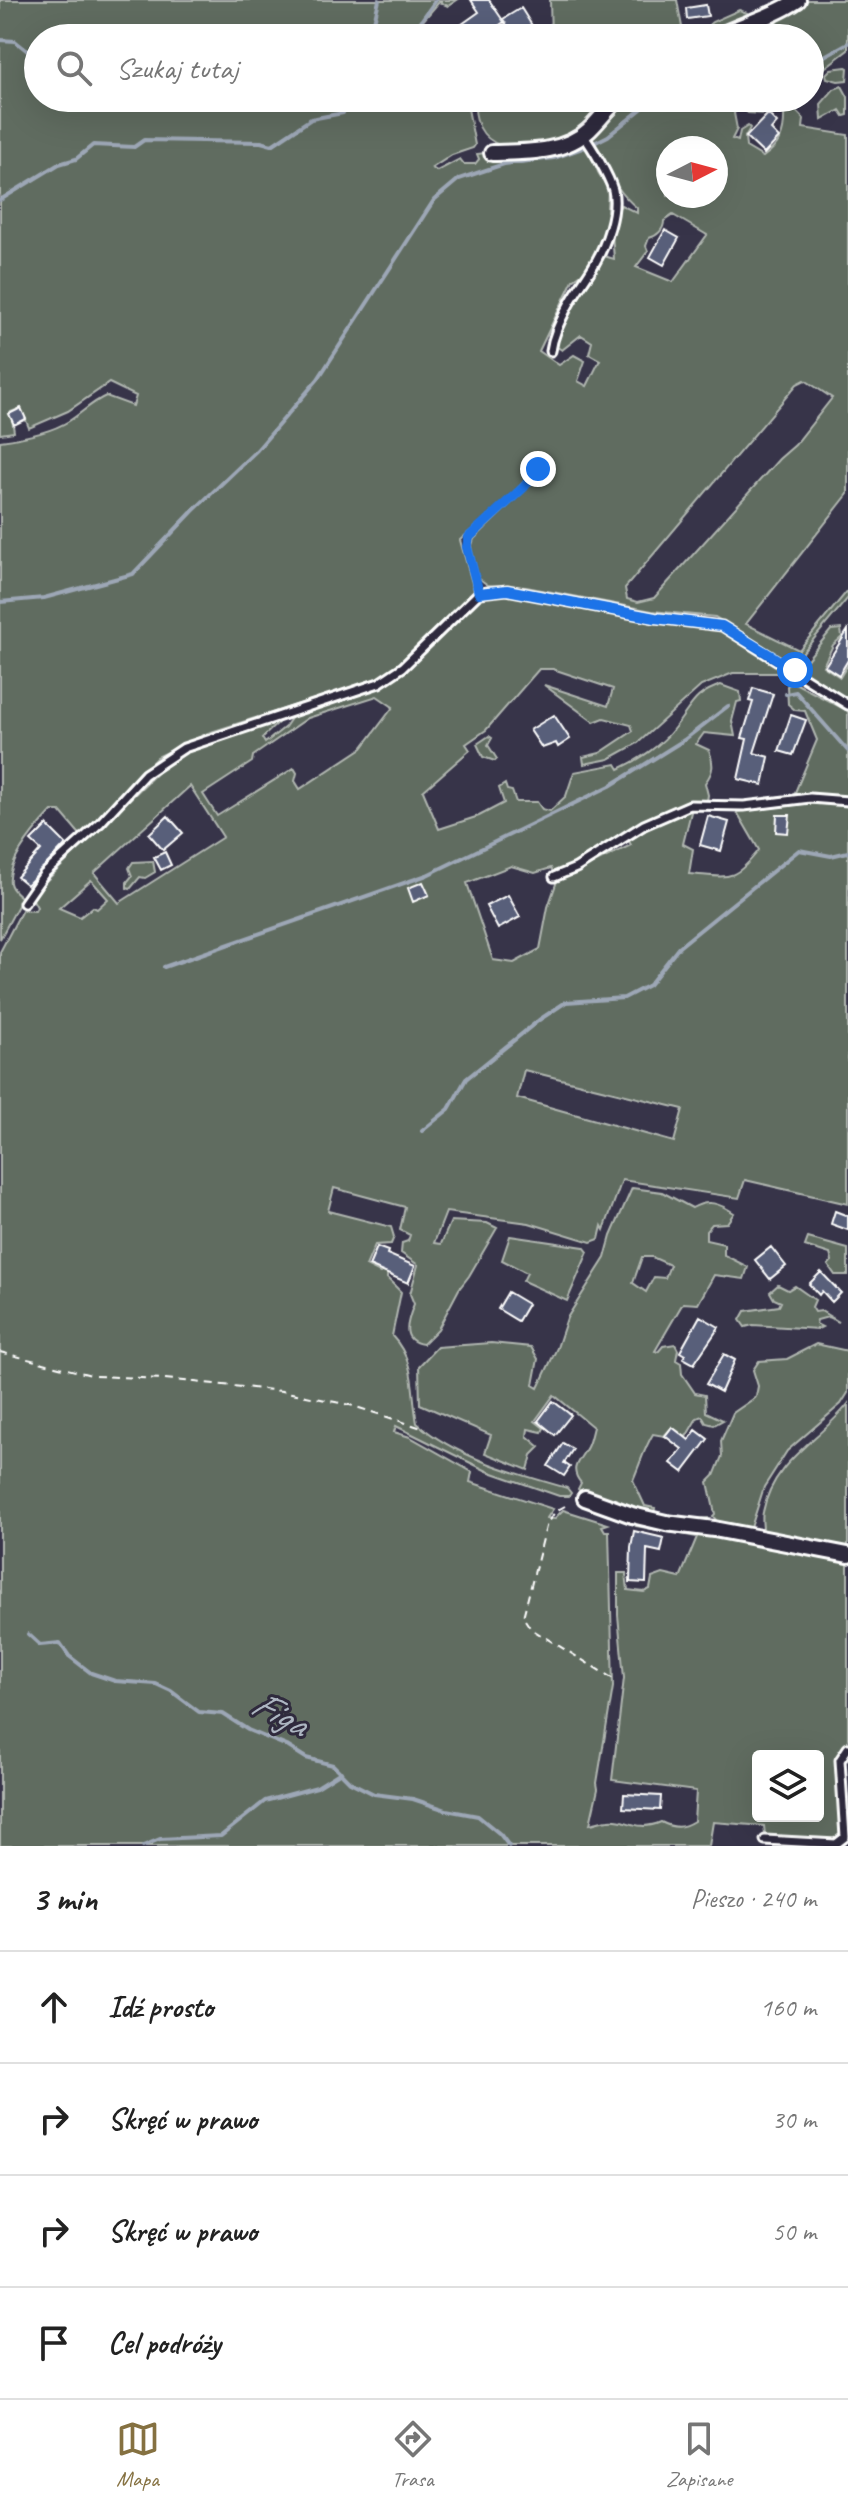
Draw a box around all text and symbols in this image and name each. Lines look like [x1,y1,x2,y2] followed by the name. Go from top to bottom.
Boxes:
[24,24,824,112] search box
[52,46,96,90] icon: search
[116,49,238,87] text: Szukaj tutaj
[656,136,728,208] north arrow
[520,451,556,487] route end
[777,652,813,688] route start
[243,1678,319,1750] water label: Figa
[752,1750,824,1822] map controls
[752,1750,824,1822] button: layers
[32,1877,97,1920] text: 3 min
[691,1882,816,1915] text: Pieszo · 240 m
[32,1985,76,2029] icon: ahead
[108,1988,213,2026] text: Idź prosto
[760,1991,816,2024] text: 160 m
[32,2097,76,2141] icon: right
[108,2100,257,2138] text: Skręć w prawo
[772,2103,816,2136] text: 30 m
[32,2209,76,2253] icon: right
[108,2212,257,2250] text: Skręć w prawo
[772,2215,816,2248] text: 50 m
[32,2321,76,2365] icon: arrive
[108,2324,221,2362] text: Cel podróży
[116,2417,160,2493] tab: Mapa
[391,2417,435,2493] tab: Trasa
[666,2417,732,2493] tab: Zapisane

